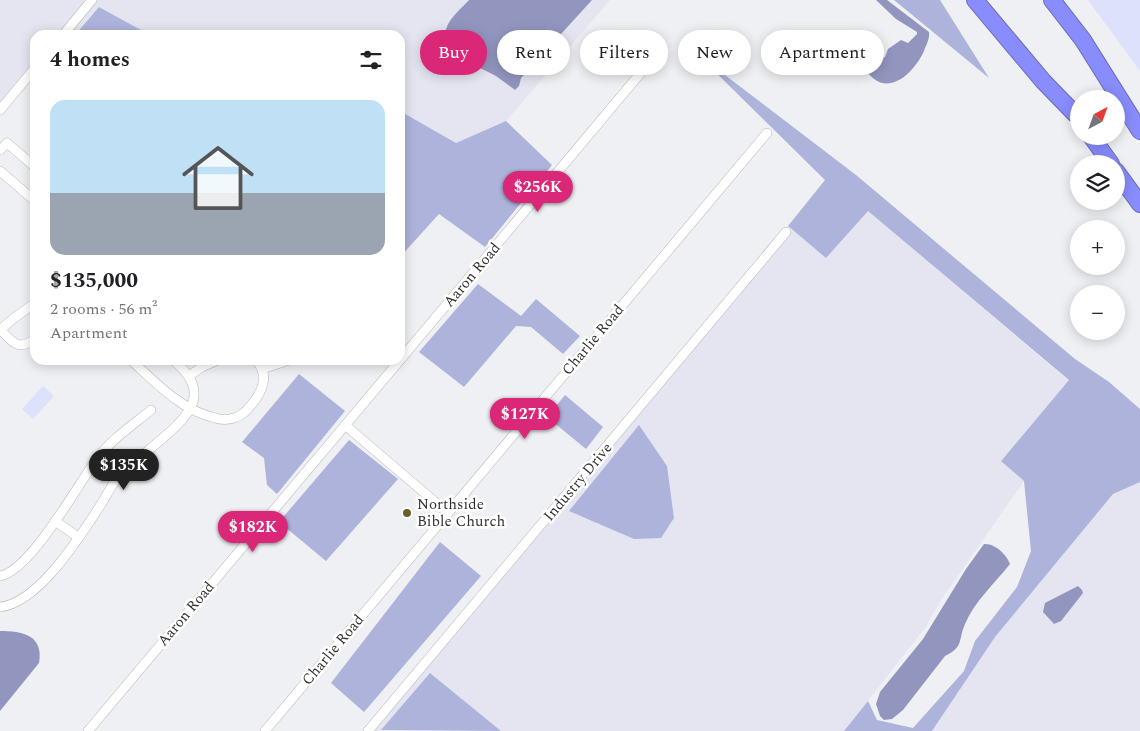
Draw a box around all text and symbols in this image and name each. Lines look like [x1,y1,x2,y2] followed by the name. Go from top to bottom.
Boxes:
[420,30,487,75] chip: Buy
[497,30,570,75] chip: Rent
[580,30,668,75] chip: Filters
[678,30,751,75] chip: New
[761,30,884,75] chip: Apartment
[50,44,130,76] text: 4 homes
[357,46,385,74] icon: filters
[1070,90,1125,145] north arrow
[1070,90,1125,340] map controls
[173,133,263,223] icon: home
[1070,155,1125,210] button: layers
[503,170,573,213] pin: $256K
[514,175,562,199] text: $256K
[1070,220,1125,275] button: +
[438,237,506,313] street label: Aaron Road
[50,265,138,297] text: $135,000
[1070,285,1125,340] button: −
[50,297,157,321] text: 2 rooms · 56 m²
[556,299,630,381] street label: Charlie Road
[50,321,128,345] text: Apartment
[490,398,560,440] pin: $127K
[501,402,549,426] text: $127K
[538,438,618,526] street label: Industry Drive
[89,448,159,491] pin: $135K
[100,453,148,477] text: $135K
[417,493,506,533] place label: Northside Bible Church
[401,507,413,519] marker: Northside Bible Church
[218,510,288,553] pin: $182K
[229,515,277,539] text: $182K
[152,576,220,652] street label: Aaron Road
[296,609,370,691] street label: Charlie Road

